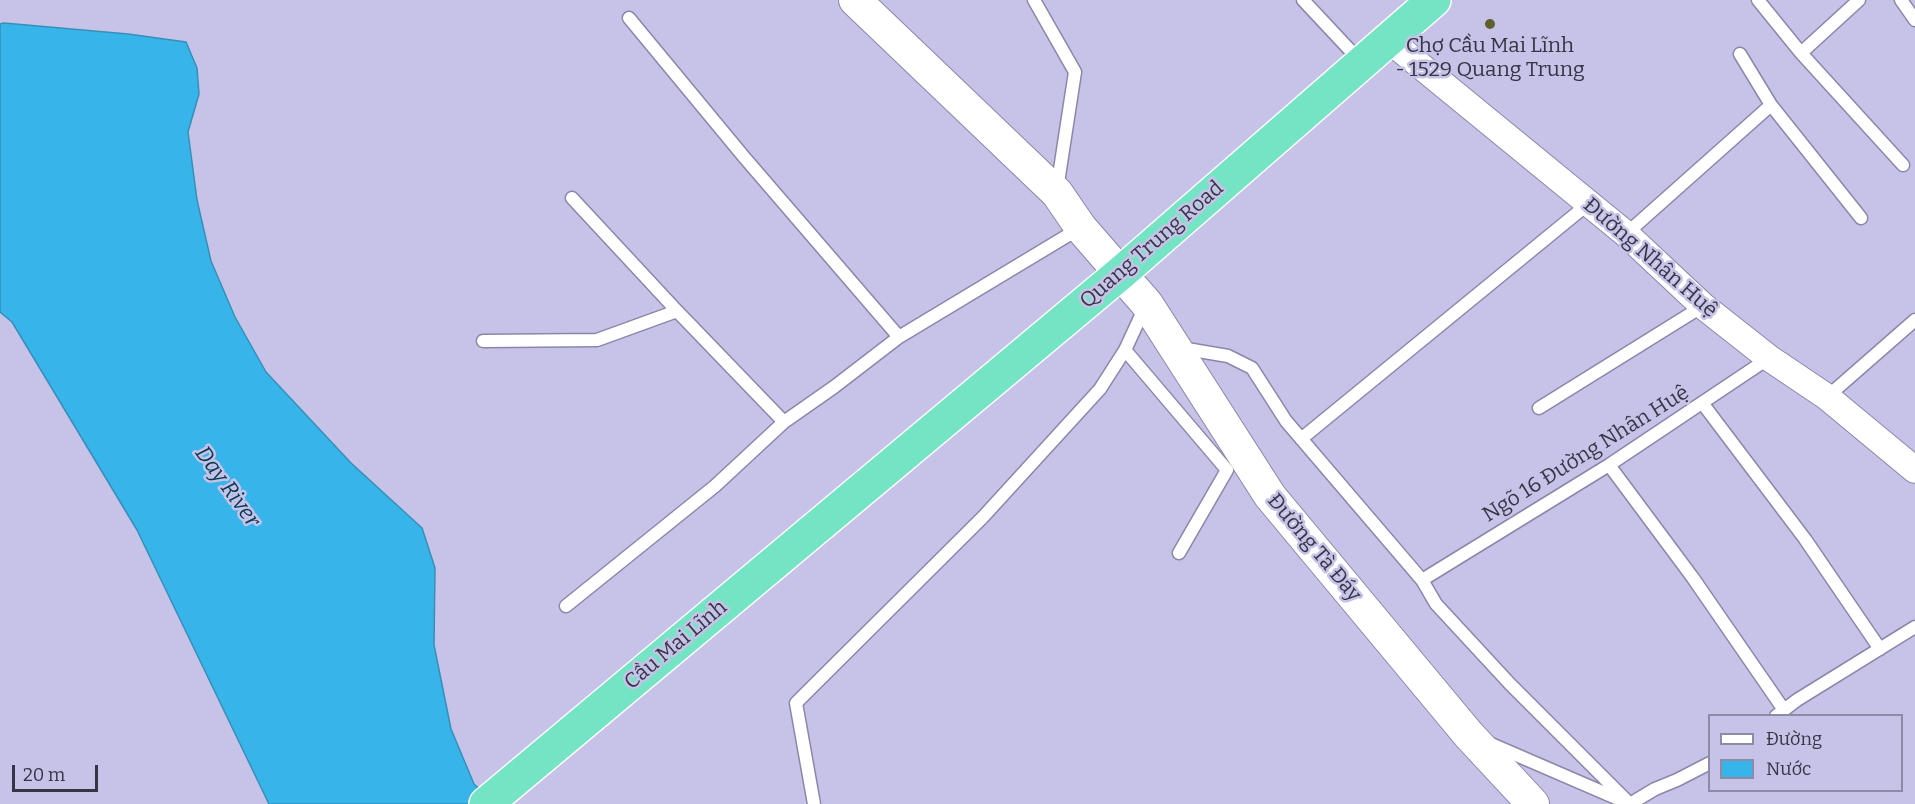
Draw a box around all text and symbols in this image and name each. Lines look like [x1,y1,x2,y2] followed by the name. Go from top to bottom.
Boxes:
[1483,17,1497,31] marker: Chợ Cầu Mai Lĩnh - 1529 Quang Trung
[1395,33,1585,83] place label: Chợ Cầu Mai Lĩnh - 1529 Quang Trung
[1075,176,1229,314] street label: Quang Trung Road
[1578,193,1722,323] street label: Đường Nhân Huệ
[1478,380,1694,528] street label: Ngõ 16 Đường Nhân Huệ
[189,441,265,533] water label: Day River
[1262,489,1366,607] street label: Đường Tà Đáy
[620,595,732,695] street label: Cầu Mai Lĩnh
[1708,714,1903,792] legend
[1766,728,1822,750] text: Đường
[15,753,100,791] scale bar
[1766,758,1811,780] text: Nước
[23,764,65,786] text: 20 m

